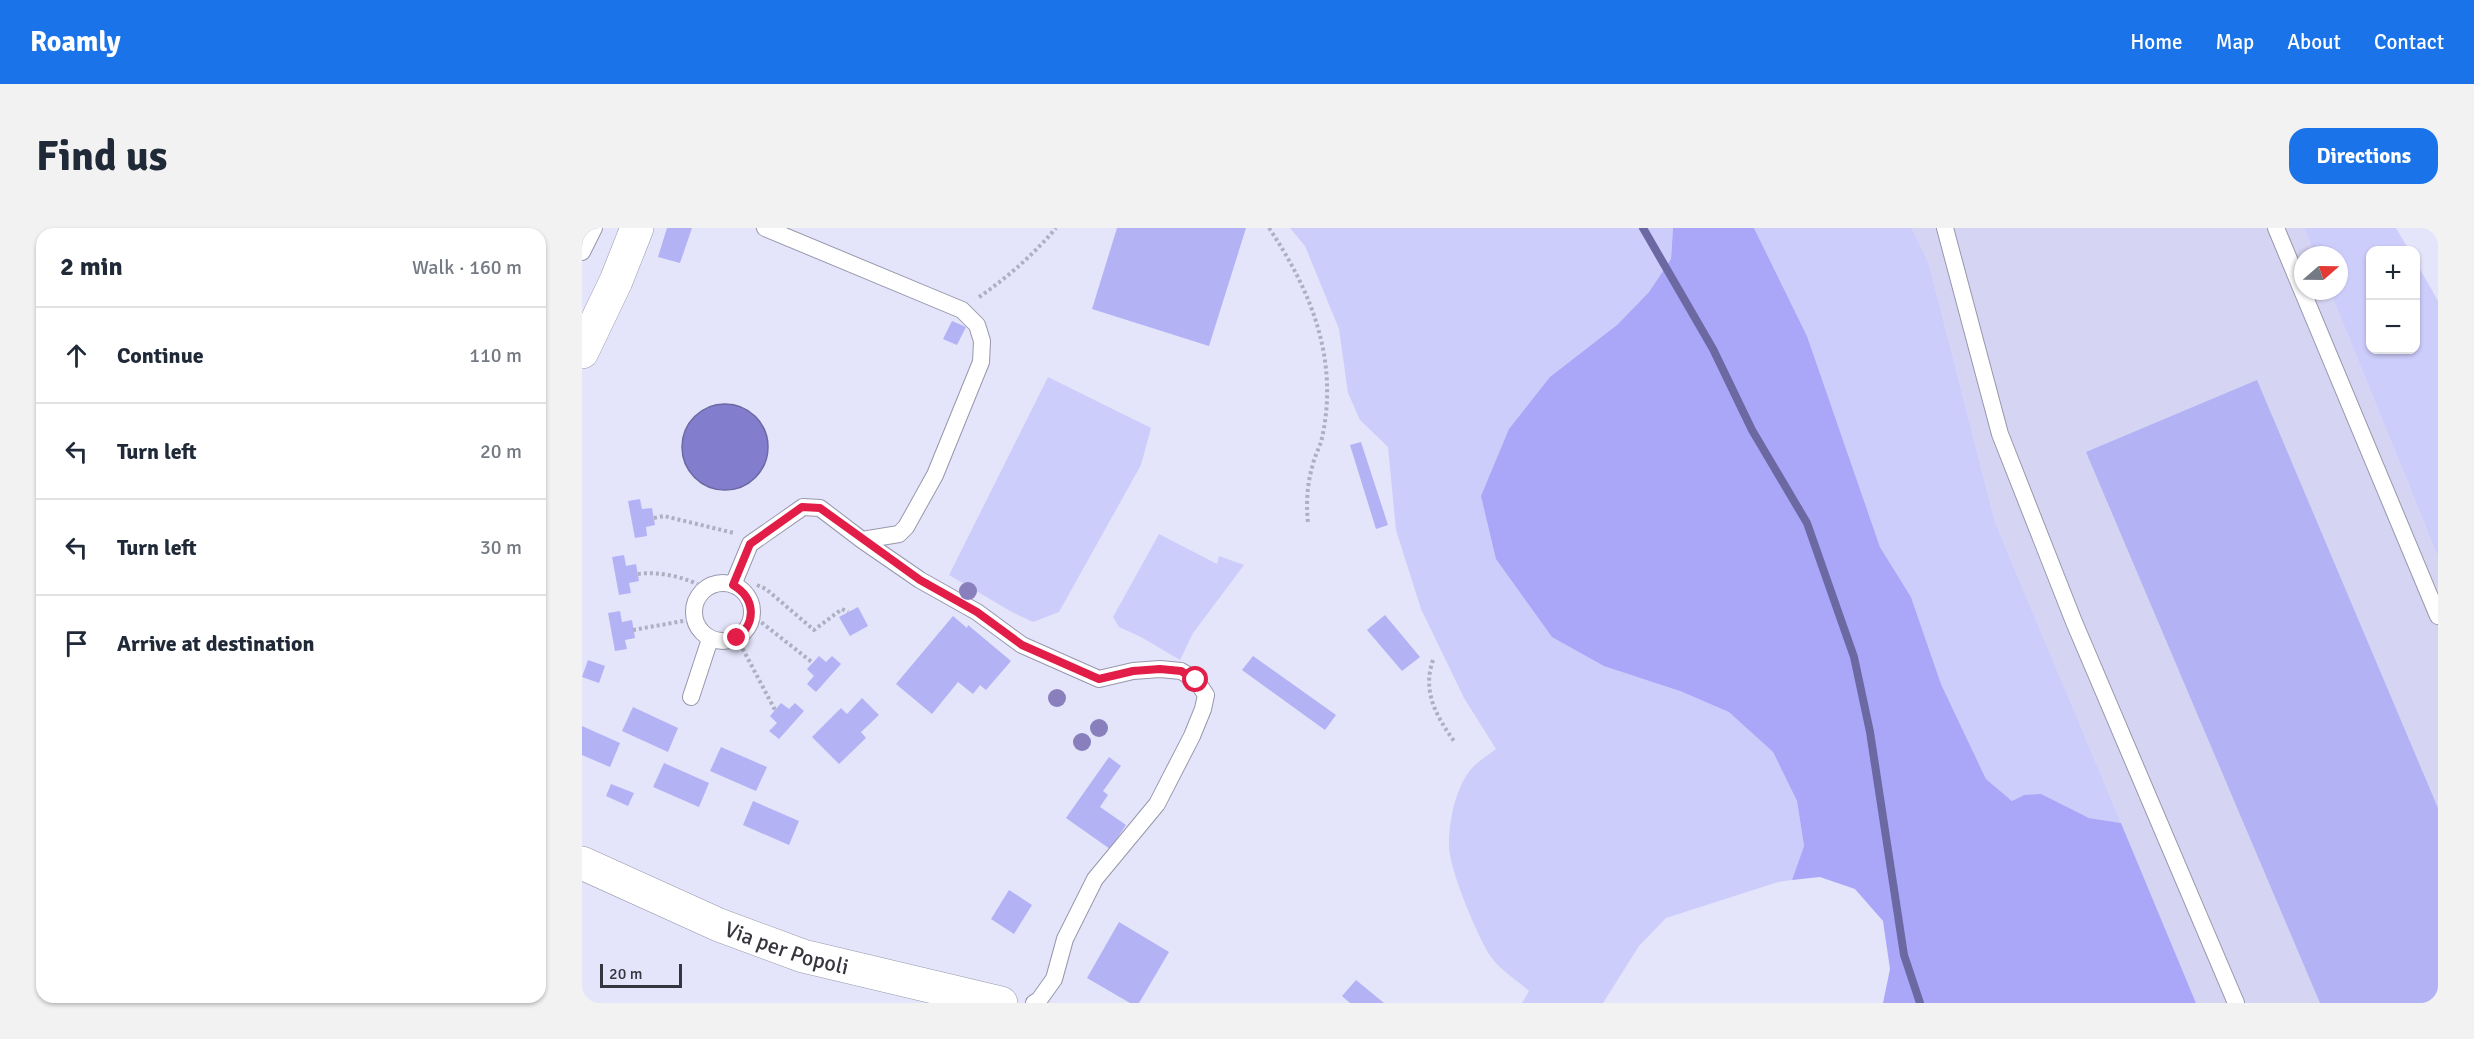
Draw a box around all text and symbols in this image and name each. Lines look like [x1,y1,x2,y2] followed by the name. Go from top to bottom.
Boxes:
[30,25,121,59] text: Roamly
[2130,29,2183,55] text: Home
[2216,29,2254,55] text: Map
[2287,29,2341,55] text: About
[2374,29,2444,55] text: Contact
[2289,128,2438,184] button: Directions
[36,131,167,182] text: Find us
[2294,246,2348,300] north arrow
[2366,246,2420,354] map controls
[2366,246,2420,300] button: +
[60,251,123,283] text: 2 min
[412,255,522,280] text: Walk · 160 m
[2366,300,2420,354] button: −
[60,339,93,372] icon: ahead
[117,342,204,369] text: Continue
[469,343,522,368] text: 110 m
[60,435,93,468] icon: left
[117,438,197,465] text: Turn left
[480,439,522,464] text: 20 m
[60,531,93,564] icon: left
[117,534,197,561] text: Turn left
[480,535,522,560] text: 30 m
[723,624,749,650] route end
[60,627,93,660] icon: arrive
[117,630,314,657] text: Arrive at destination
[1182,666,1208,692] route start
[721,915,851,980] street label: Via per Popoli
[600,961,682,988] scale bar
[609,964,643,984] text: 20 m

